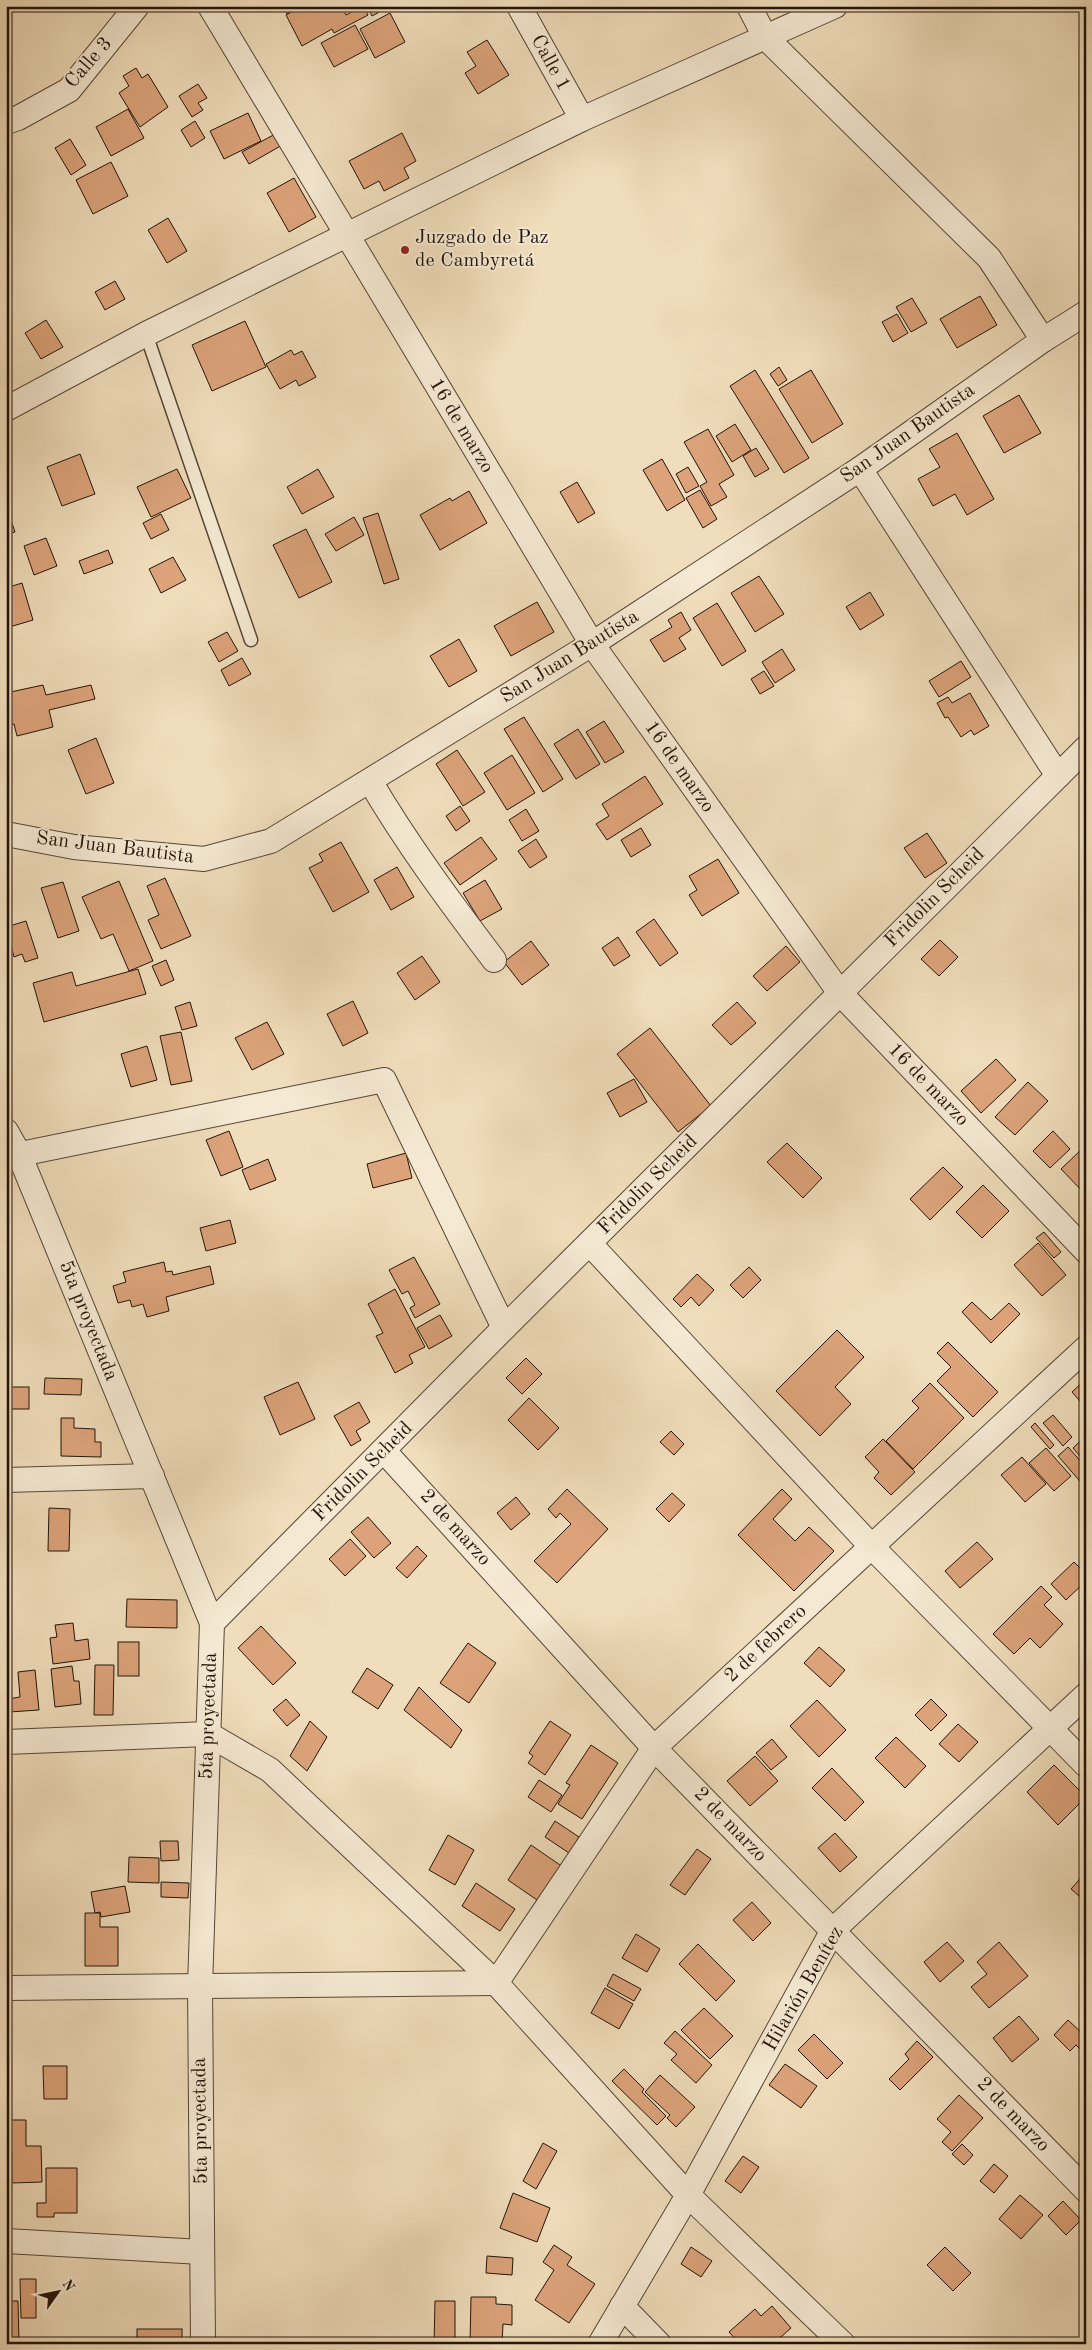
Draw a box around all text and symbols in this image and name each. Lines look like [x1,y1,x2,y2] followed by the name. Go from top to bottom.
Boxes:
[527,32,573,94] street label: Calle 1
[62,34,116,92] street label: Calle 3
[415,228,549,271] place label: Juzgado de Paz de Cambyretá
[399,244,411,256] marker: Juzgado de Paz de Cambyretá
[425,375,497,477] street label: 16 de marzo
[837,380,979,488] street label: San Juan Bautista
[497,606,643,708] street label: San Juan Bautista
[640,718,718,816] street label: 16 de marzo
[35,828,195,868] street label: San Juan Bautista
[881,844,989,952] street label: Fridolin Scheid
[884,1040,972,1130] street label: 16 de marzo
[594,1131,702,1239] street label: Fridolin Scheid
[55,1258,121,1384] street label: 5ta proyectada
[309,1418,417,1526] street label: Fridolin Scheid
[416,1486,494,1570] street label: 2 de marzo
[721,1601,811,1687] street label: 2 de febrero
[197,1652,221,1780] street label: 5ta proyectada
[690,1784,770,1866] street label: 2 de marzo
[760,1923,848,2055] street label: Hilarión Benítez
[190,2057,212,2185] street label: 5ta proyectada
[973,2074,1053,2156] street label: 2 de marzo
[32,2268,82,2318] north arrow
[59,2277,77,2294] text: N

